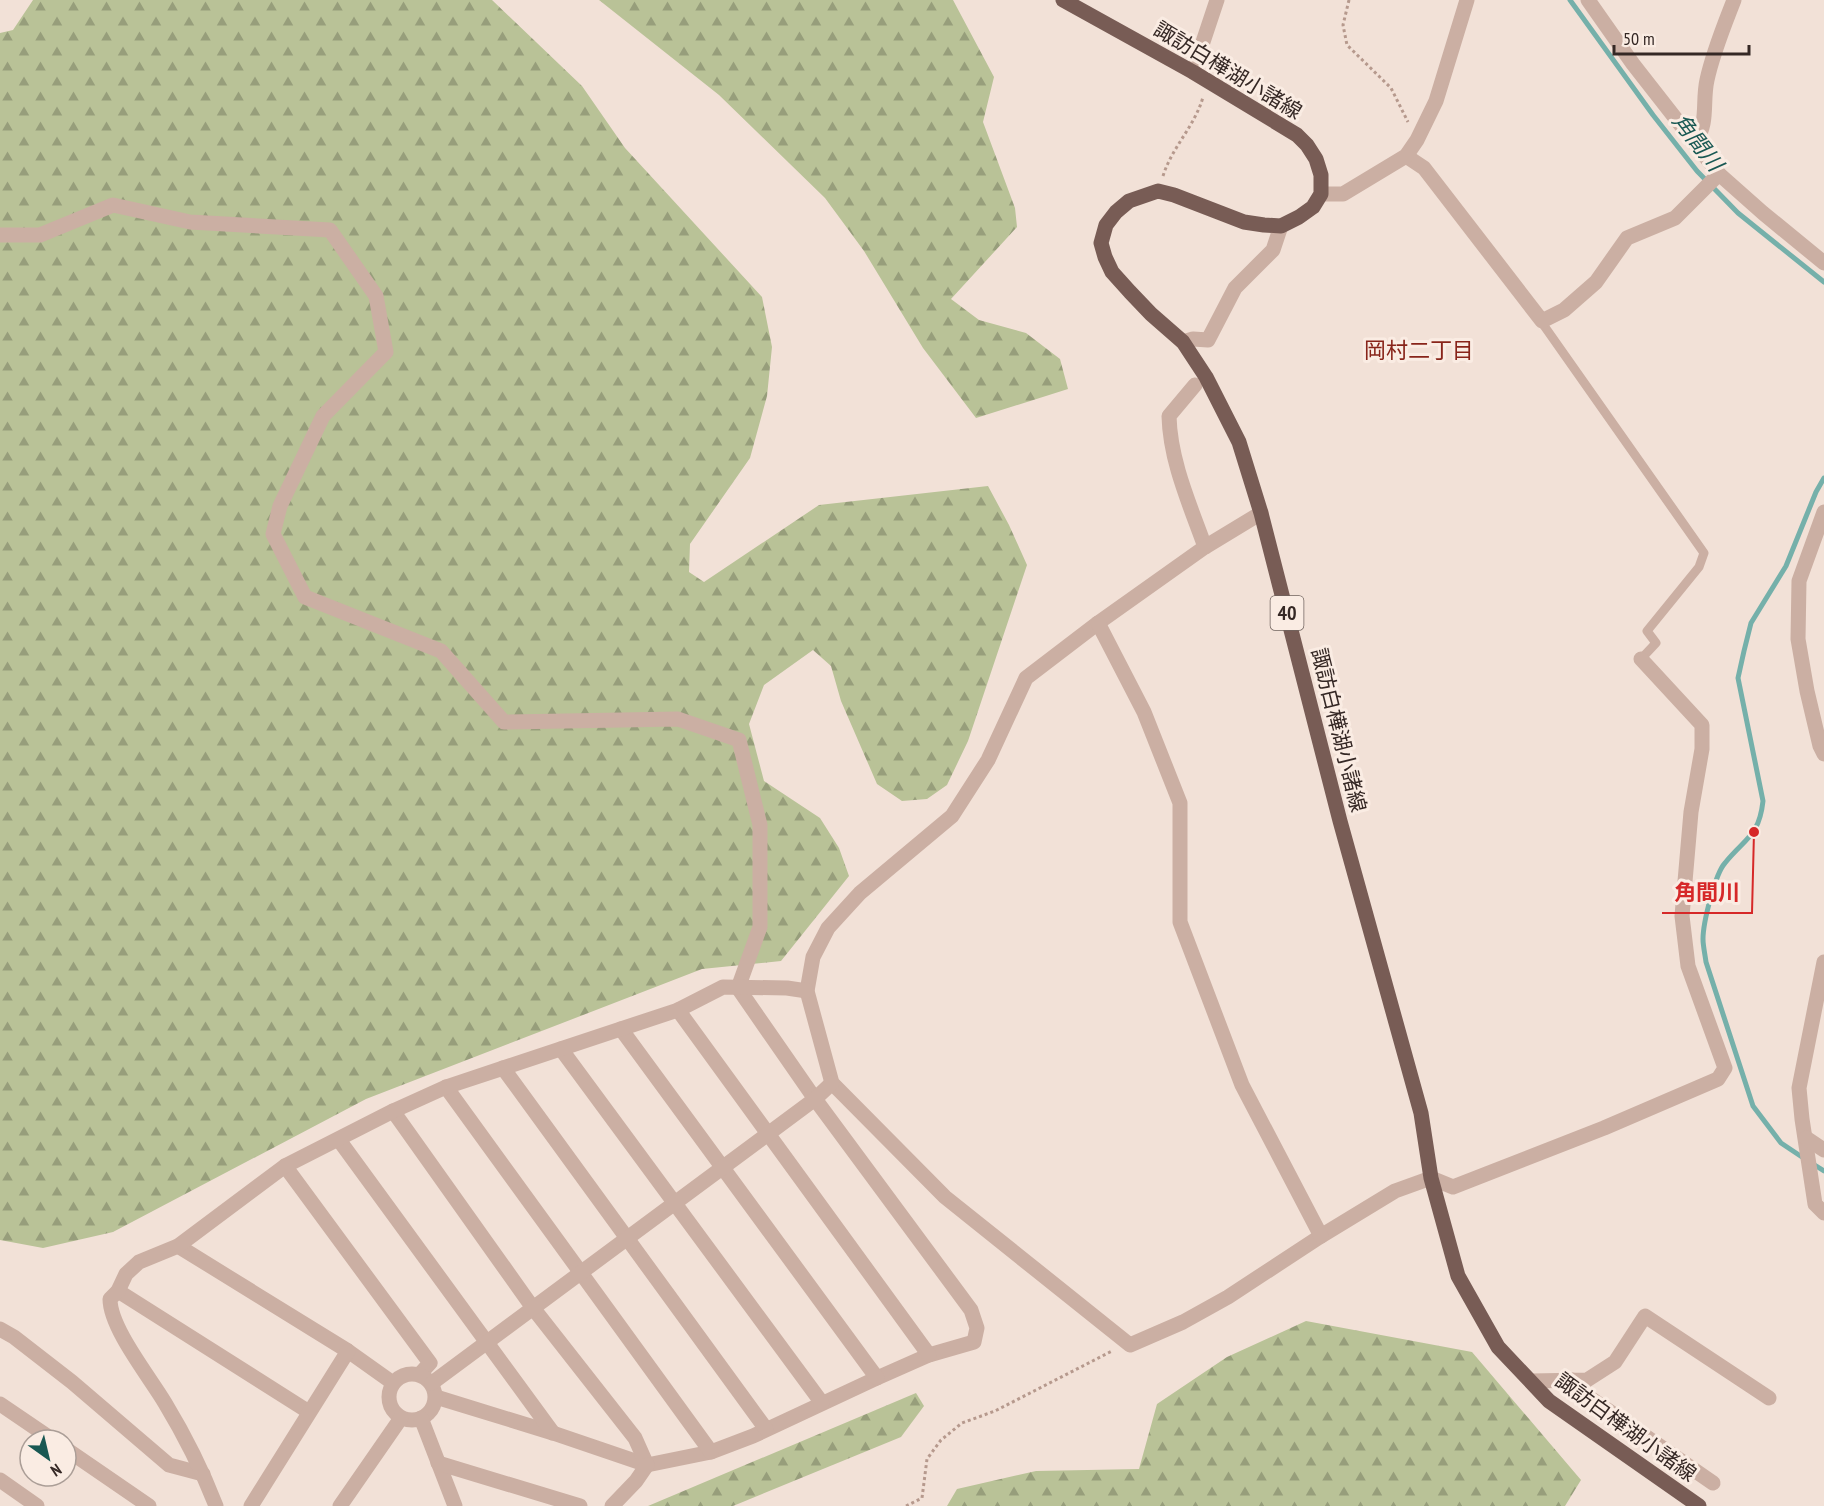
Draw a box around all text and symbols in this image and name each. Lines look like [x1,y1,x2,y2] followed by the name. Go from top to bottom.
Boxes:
[1149,15,1307,125] street label: 諏訪白樺湖小諸線
[1614,18,1749,56] scale bar
[1623,27,1655,50] text: 50 m
[1667,107,1731,178] water label: 角間川
[1364,336,1474,364] district label: 岡村二丁目
[1270,596,1304,630] road number: 40
[1306,645,1372,815] street label: 諏訪白樺湖小諸線
[1662,873,1752,913] callout: 角間川
[1674,878,1740,906] text: 角間川
[1550,1367,1702,1487] street label: 諏訪白樺湖小諸線
[18,1428,78,1488] north arrow
[47,1460,66,1481] text: N

